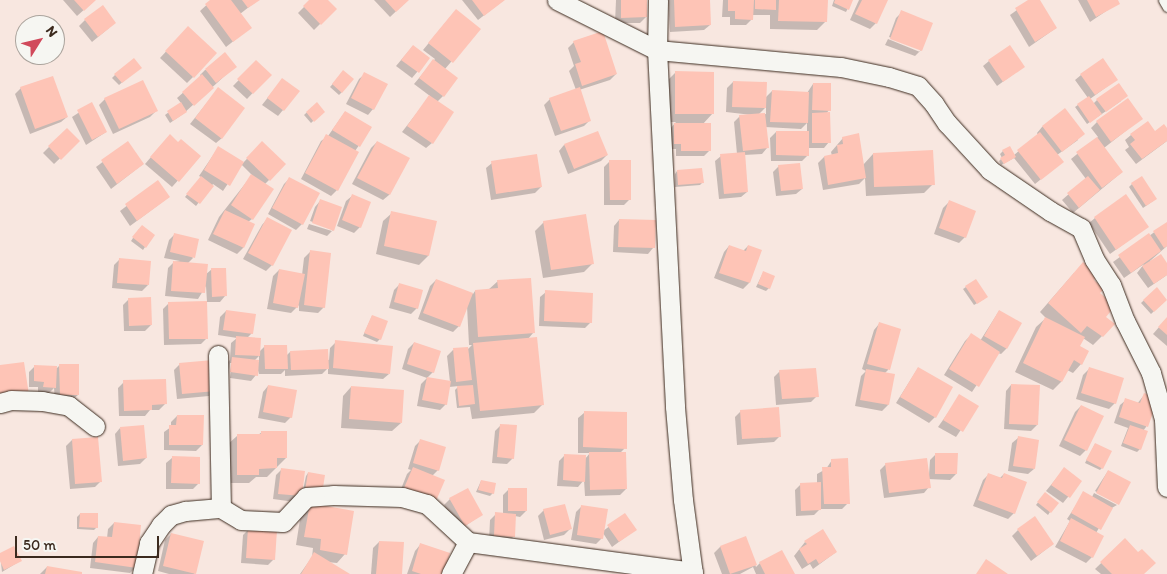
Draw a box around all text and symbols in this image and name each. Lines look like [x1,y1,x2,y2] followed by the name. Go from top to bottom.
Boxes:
[15,15,65,65] north arrow
[42,23,61,40] text: N
[18,526,161,558] scale bar
[23,536,56,554] text: 50 m

